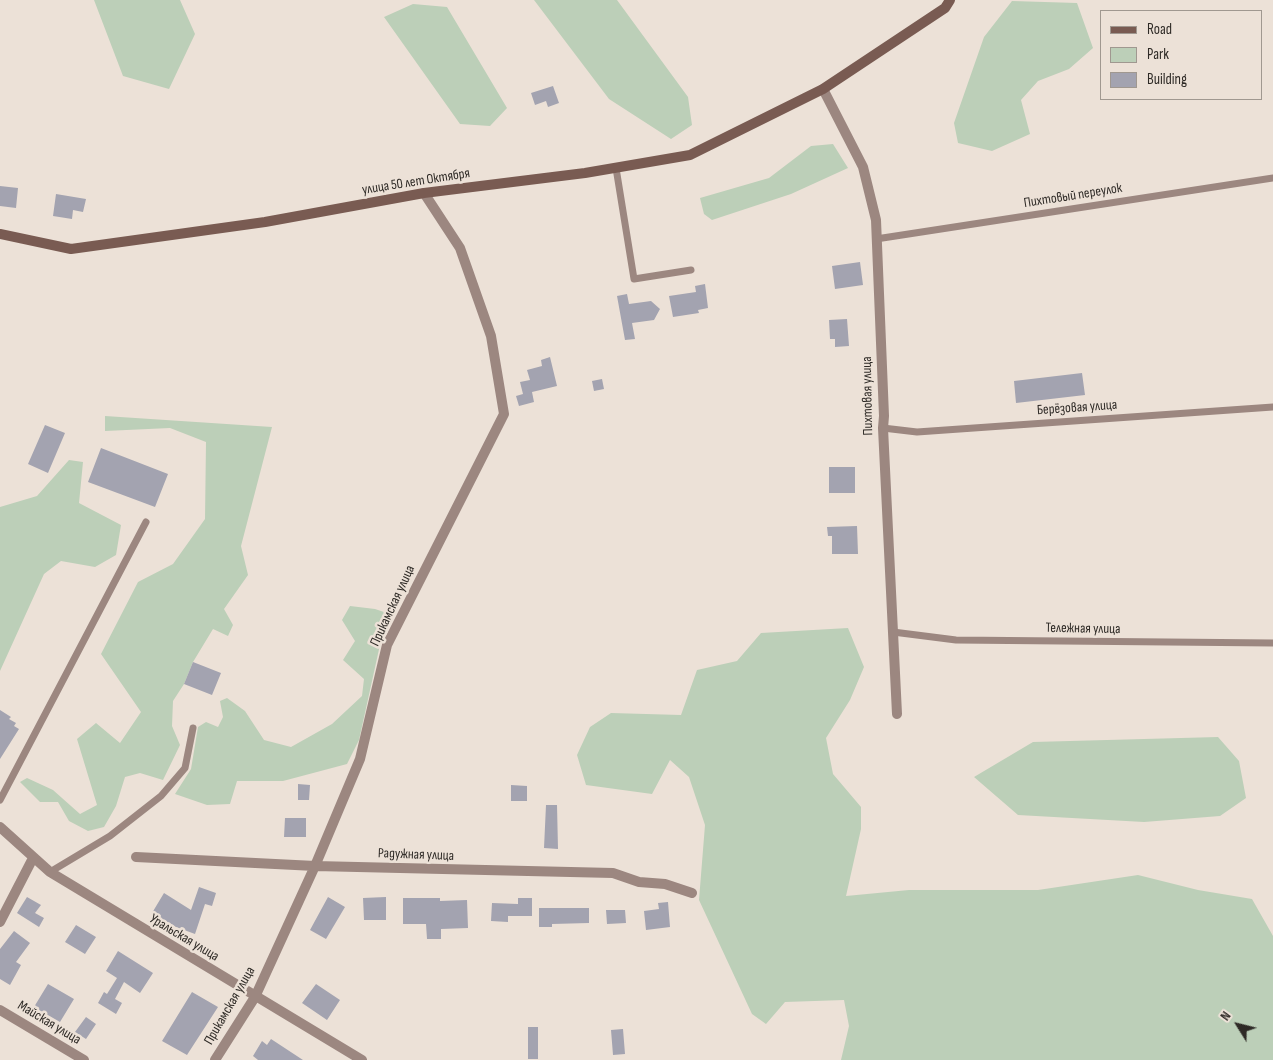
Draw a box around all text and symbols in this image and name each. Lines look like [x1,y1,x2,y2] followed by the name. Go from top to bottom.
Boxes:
[1100,10,1263,100] legend
[1147,20,1172,39] text: Road
[1147,45,1169,64] text: Park
[1147,70,1187,89] text: Building
[361,165,471,199] street label: улица 50 лет Октября
[1023,180,1123,212] street label: Пихтовый переулок
[859,356,877,436] street label: Пихтовая улица
[1036,397,1118,419] street label: Берёзовая улица
[367,563,419,649] street label: Прикамская улица
[1045,620,1121,638] street label: Тележная улица
[378,845,454,865] street label: Радужная улица
[146,911,222,965] street label: Уральская улица
[201,964,259,1048] street label: Прикамская улица
[14,998,84,1048] street label: Майская улица
[1213,1000,1263,1050] north arrow
[1216,1008,1235,1024] text: N

